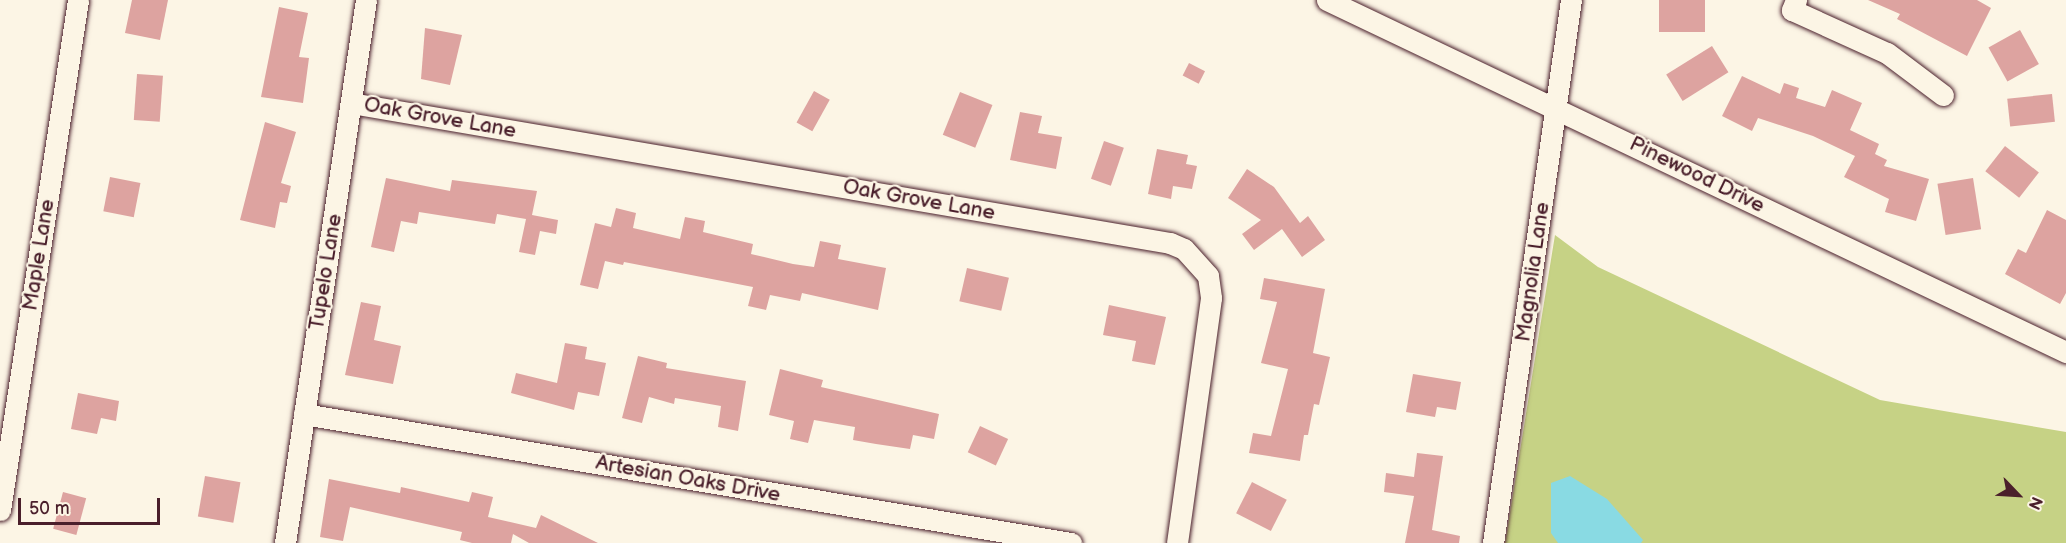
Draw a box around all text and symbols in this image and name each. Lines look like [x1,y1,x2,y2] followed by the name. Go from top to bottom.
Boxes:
[362,92,518,144] street label: Oak Grove Lane
[1625,131,1769,219] street label: Pinewood Drive
[841,174,997,226] street label: Oak Grove Lane
[18,197,60,313] street label: Maple Lane
[1511,201,1555,343] street label: Magnolia Lane
[304,212,348,332] street label: Tupelo Lane
[594,450,782,508] street label: Artesian Oaks Drive
[1988,465,2048,525] north arrow
[21,486,164,524] scale bar
[2024,493,2046,512] text: N
[29,498,70,519] text: 50 m

